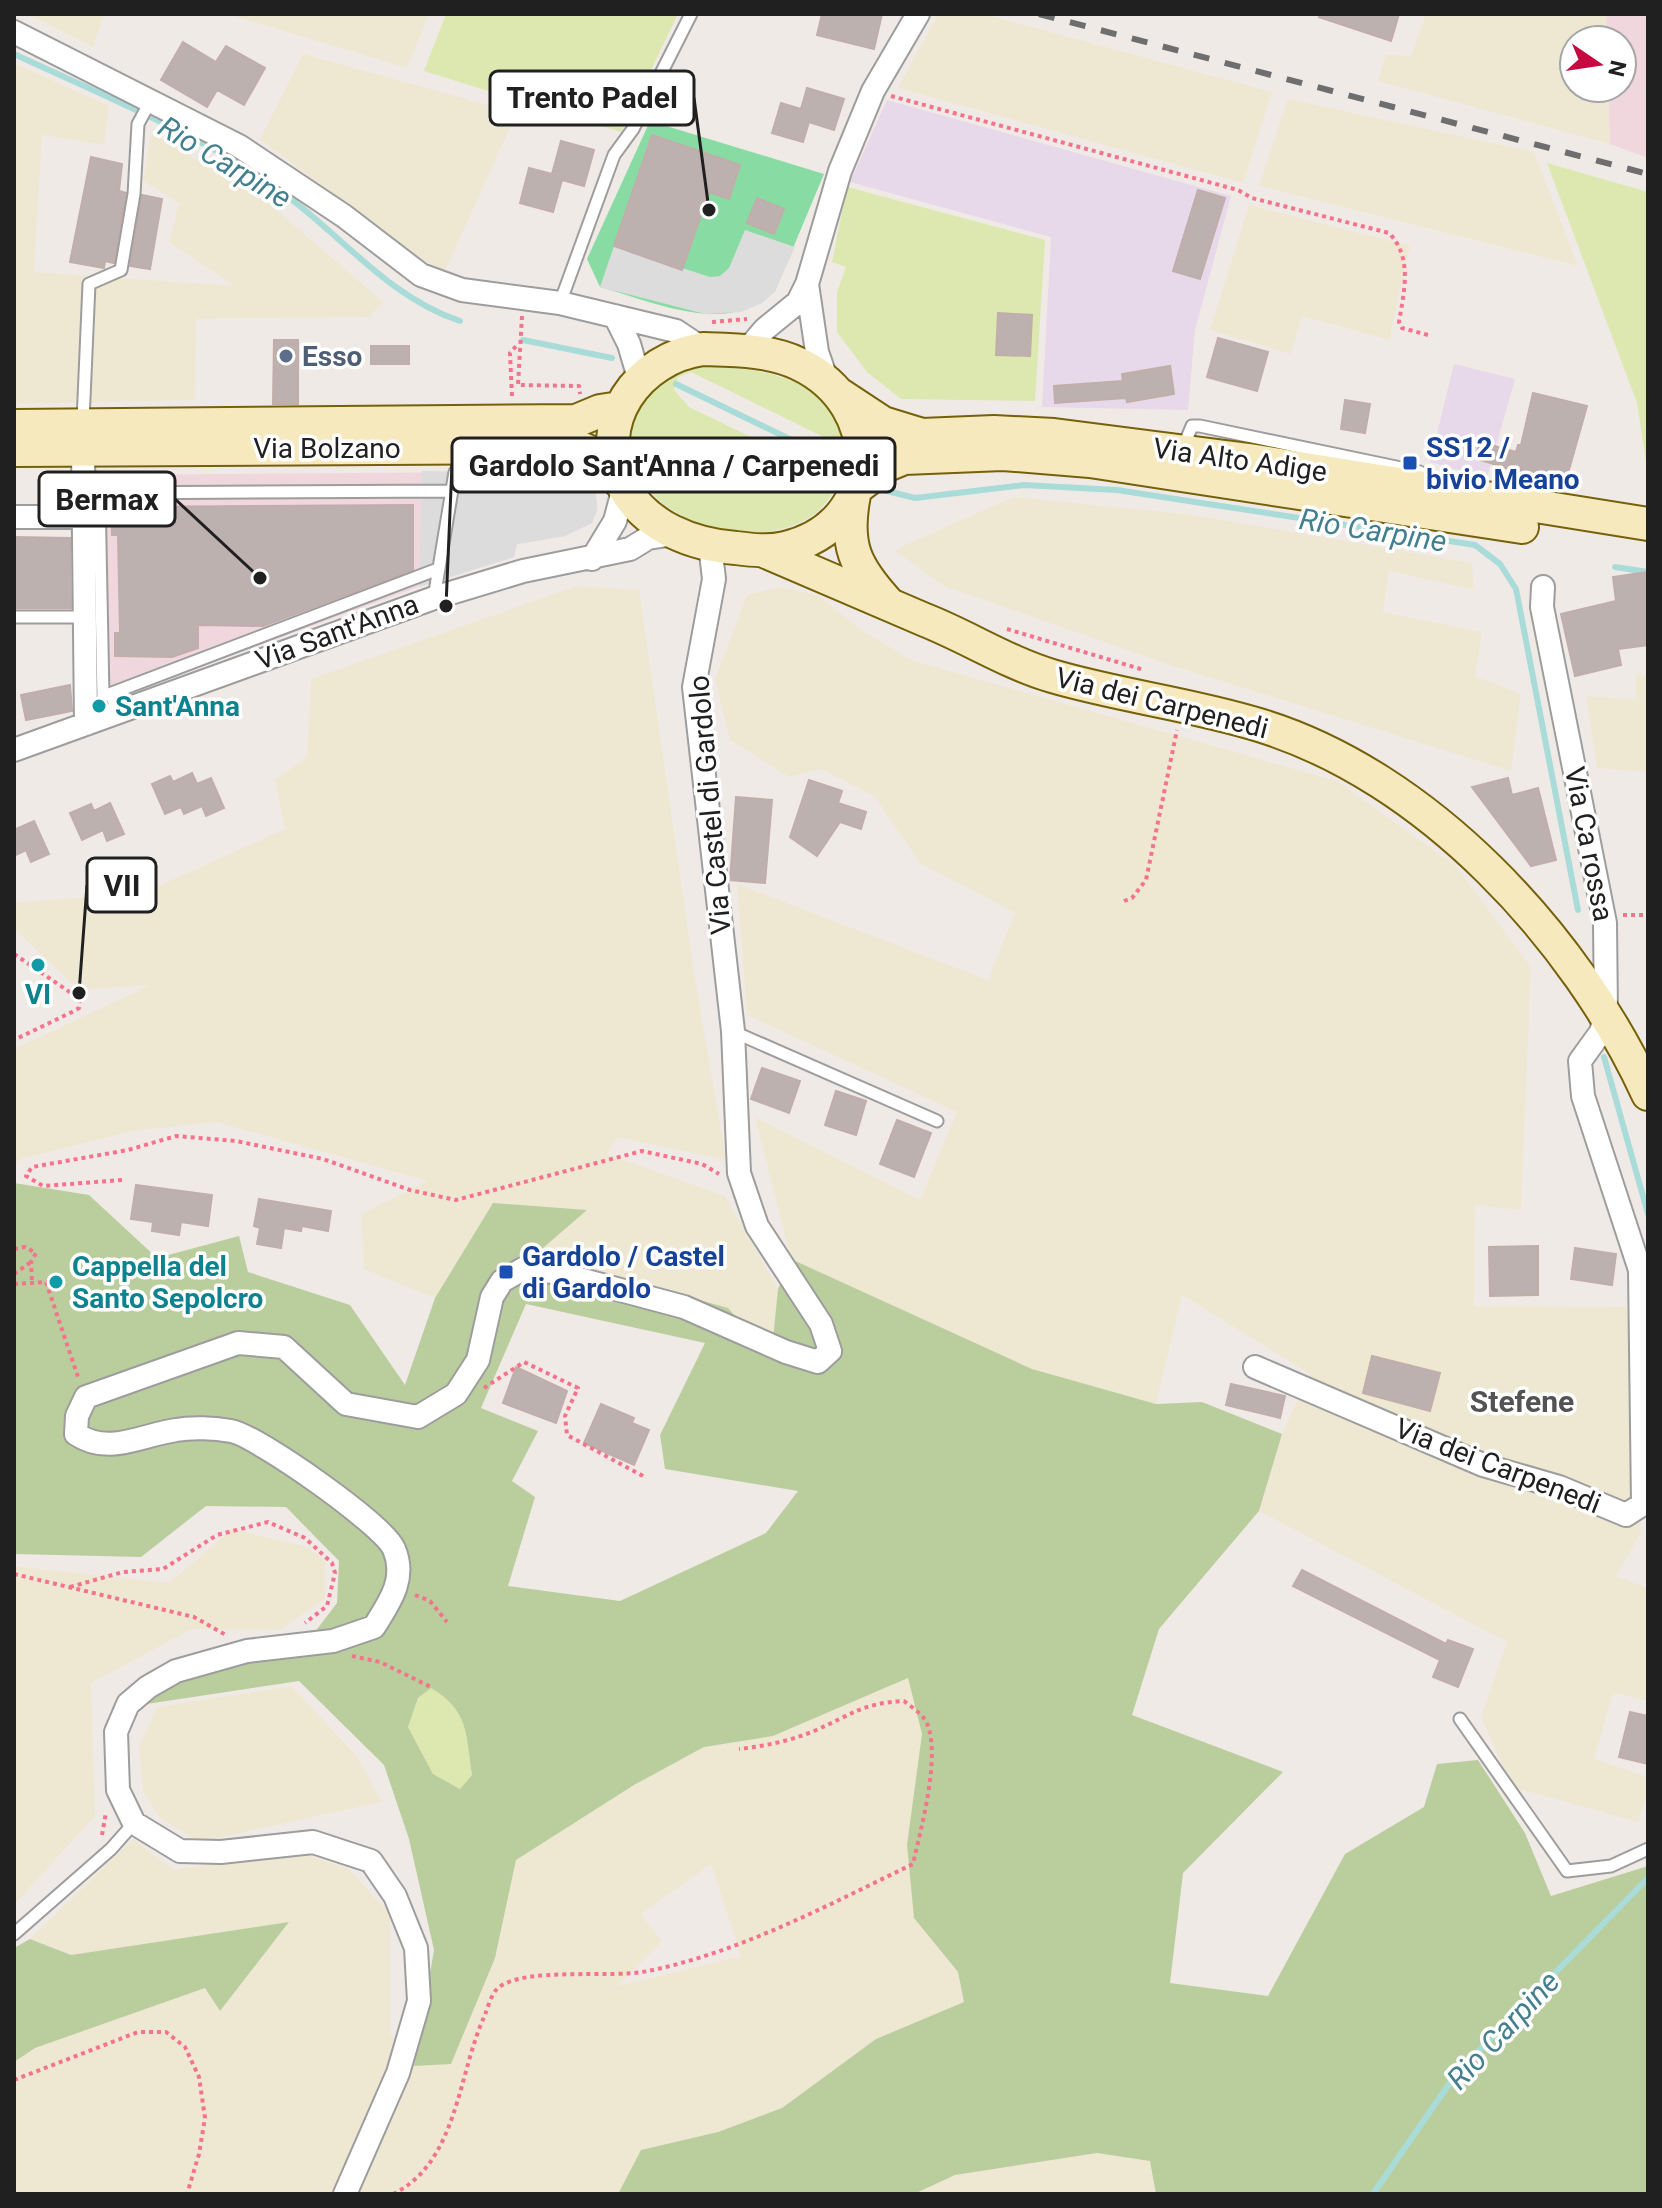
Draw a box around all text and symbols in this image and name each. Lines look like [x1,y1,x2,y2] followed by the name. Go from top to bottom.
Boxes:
[1558,24,1638,104] north arrow
[1603,58,1631,79] text: N
[490,71,694,125] callout: Trento Padel
[506,80,678,115] text: Trento Padel
[152,109,298,215] water label: Rio Carpine
[302,340,362,373] place label: Esso
[277,347,295,365] marker: Esso
[1151,431,1329,489] street label: Via Alto Adige
[1426,431,1580,496] place label: SS12 / bivio Meano
[253,432,401,465] street label: Via Bolzano
[452,438,895,492] callout: Gardolo Sant'Anna / Carpenedi
[469,448,879,483] text: Gardolo Sant'Anna / Carpenedi
[1401,454,1419,472] marker: SS12 / bivio Meano
[39,472,175,526] callout: Bermax
[55,482,160,517] text: Bermax
[1297,501,1449,559] water label: Rio Carpine
[251,587,423,677] street label: Via Sant'Anna
[1052,661,1272,745] street label: Via dei Carpenedi
[682,674,738,936] street label: Via Castel di Gardolo
[115,690,240,723] place label: Sant'Anna
[90,697,108,715] marker: Sant'Anna
[1558,764,1620,924] street label: Via Ca rossa
[87,858,156,912] callout: VII
[103,868,141,903] text: VII
[29,956,47,974] marker: VI
[25,978,51,1011] place label: VI
[522,1240,725,1305] place label: Gardolo / Castel di Gardolo
[72,1250,263,1315] place label: Cappella del Santo Sepolcro
[497,1263,515,1281] marker: Gardolo / Castel di Gardolo
[47,1273,65,1291] marker: Cappella del Santo Sepolcro
[1470,1384,1574,1419] district label: Stefene
[1390,1412,1606,1520] street label: Via dei Carpenedi
[1440,1964,1566,2096] water label: Rio Carpine

